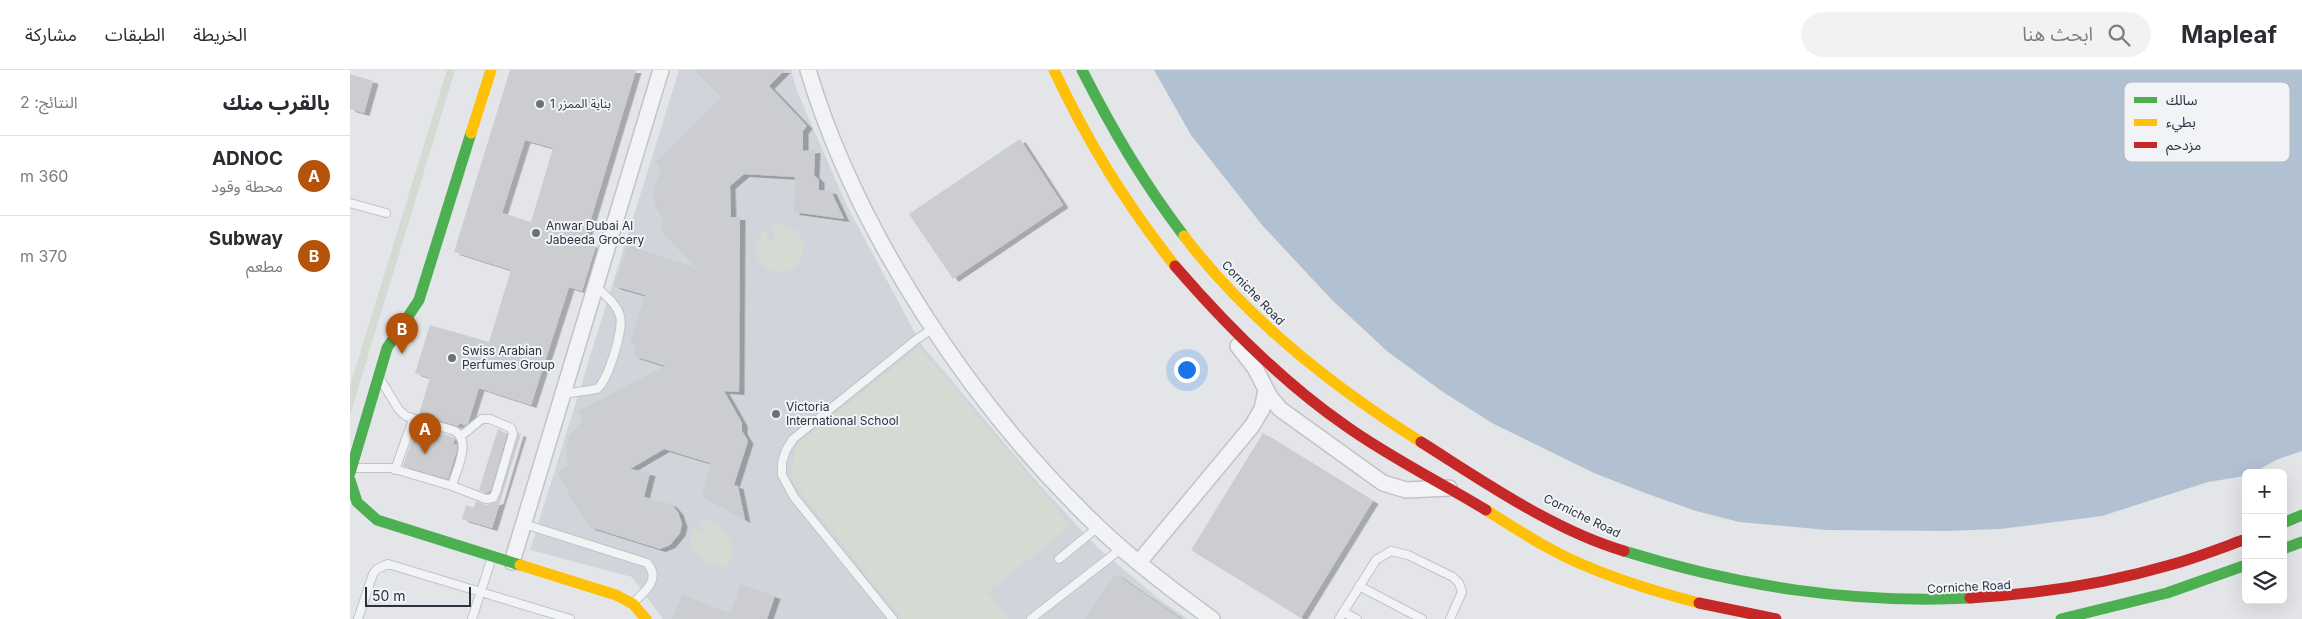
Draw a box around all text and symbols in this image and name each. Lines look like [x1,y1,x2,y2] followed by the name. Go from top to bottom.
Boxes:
[1801,12,2151,57] search box
[2181,20,2277,49] text: Mapleaf
[2105,21,2133,49] icon: search
[2022,23,2093,46] text: ابحث هنا
[25,24,77,45] text: مشاركة
[105,24,165,45] text: الطبقات
[193,24,247,45] text: الخريطة
[2124,82,2290,162] legend
[223,90,330,115] text: بالقرب منك
[2166,91,2198,108] text: سالك
[20,92,78,112] text: النتائج: 2
[550,96,611,111] place label: بناية الممزر 1
[534,98,546,110] marker: بناية الممزر 1
[2166,113,2196,133] text: بطيء
[2166,136,2201,156] text: مزدحم
[212,147,283,170] text: ADNOC
[20,166,68,186] text: 360 m
[308,166,320,186] text: A
[211,176,283,196] text: محطة وقود
[546,218,644,247] place label: Anwar Dubai Al Jabeeda Grocery
[209,227,283,250] text: Subway
[530,227,542,239] marker: Anwar Dubai Al Jabeeda Grocery
[20,246,67,266] text: 370 m
[309,246,319,266] text: B
[246,256,283,276] text: مطعم
[1219,257,1288,328] street label: Corniche Road
[386,313,418,354] pin: B
[462,343,555,372] place label: Swiss Arabian Perfumes Group
[446,352,458,364] marker: Swiss Arabian Perfumes Group
[1174,357,1200,383] your location
[786,399,899,428] place label: Victoria International School
[770,408,782,420] marker: Victoria International School
[409,413,441,454] pin: A
[2242,469,2287,604] map controls
[2242,469,2287,514] button: +
[1541,490,1623,541] street label: Corniche Road
[2242,514,2287,559] button: −
[2242,559,2287,604] button: layers
[1927,577,2011,596] street label: Corniche Road
[365,584,471,607] scale bar
[372,587,406,604] text: 50 m

